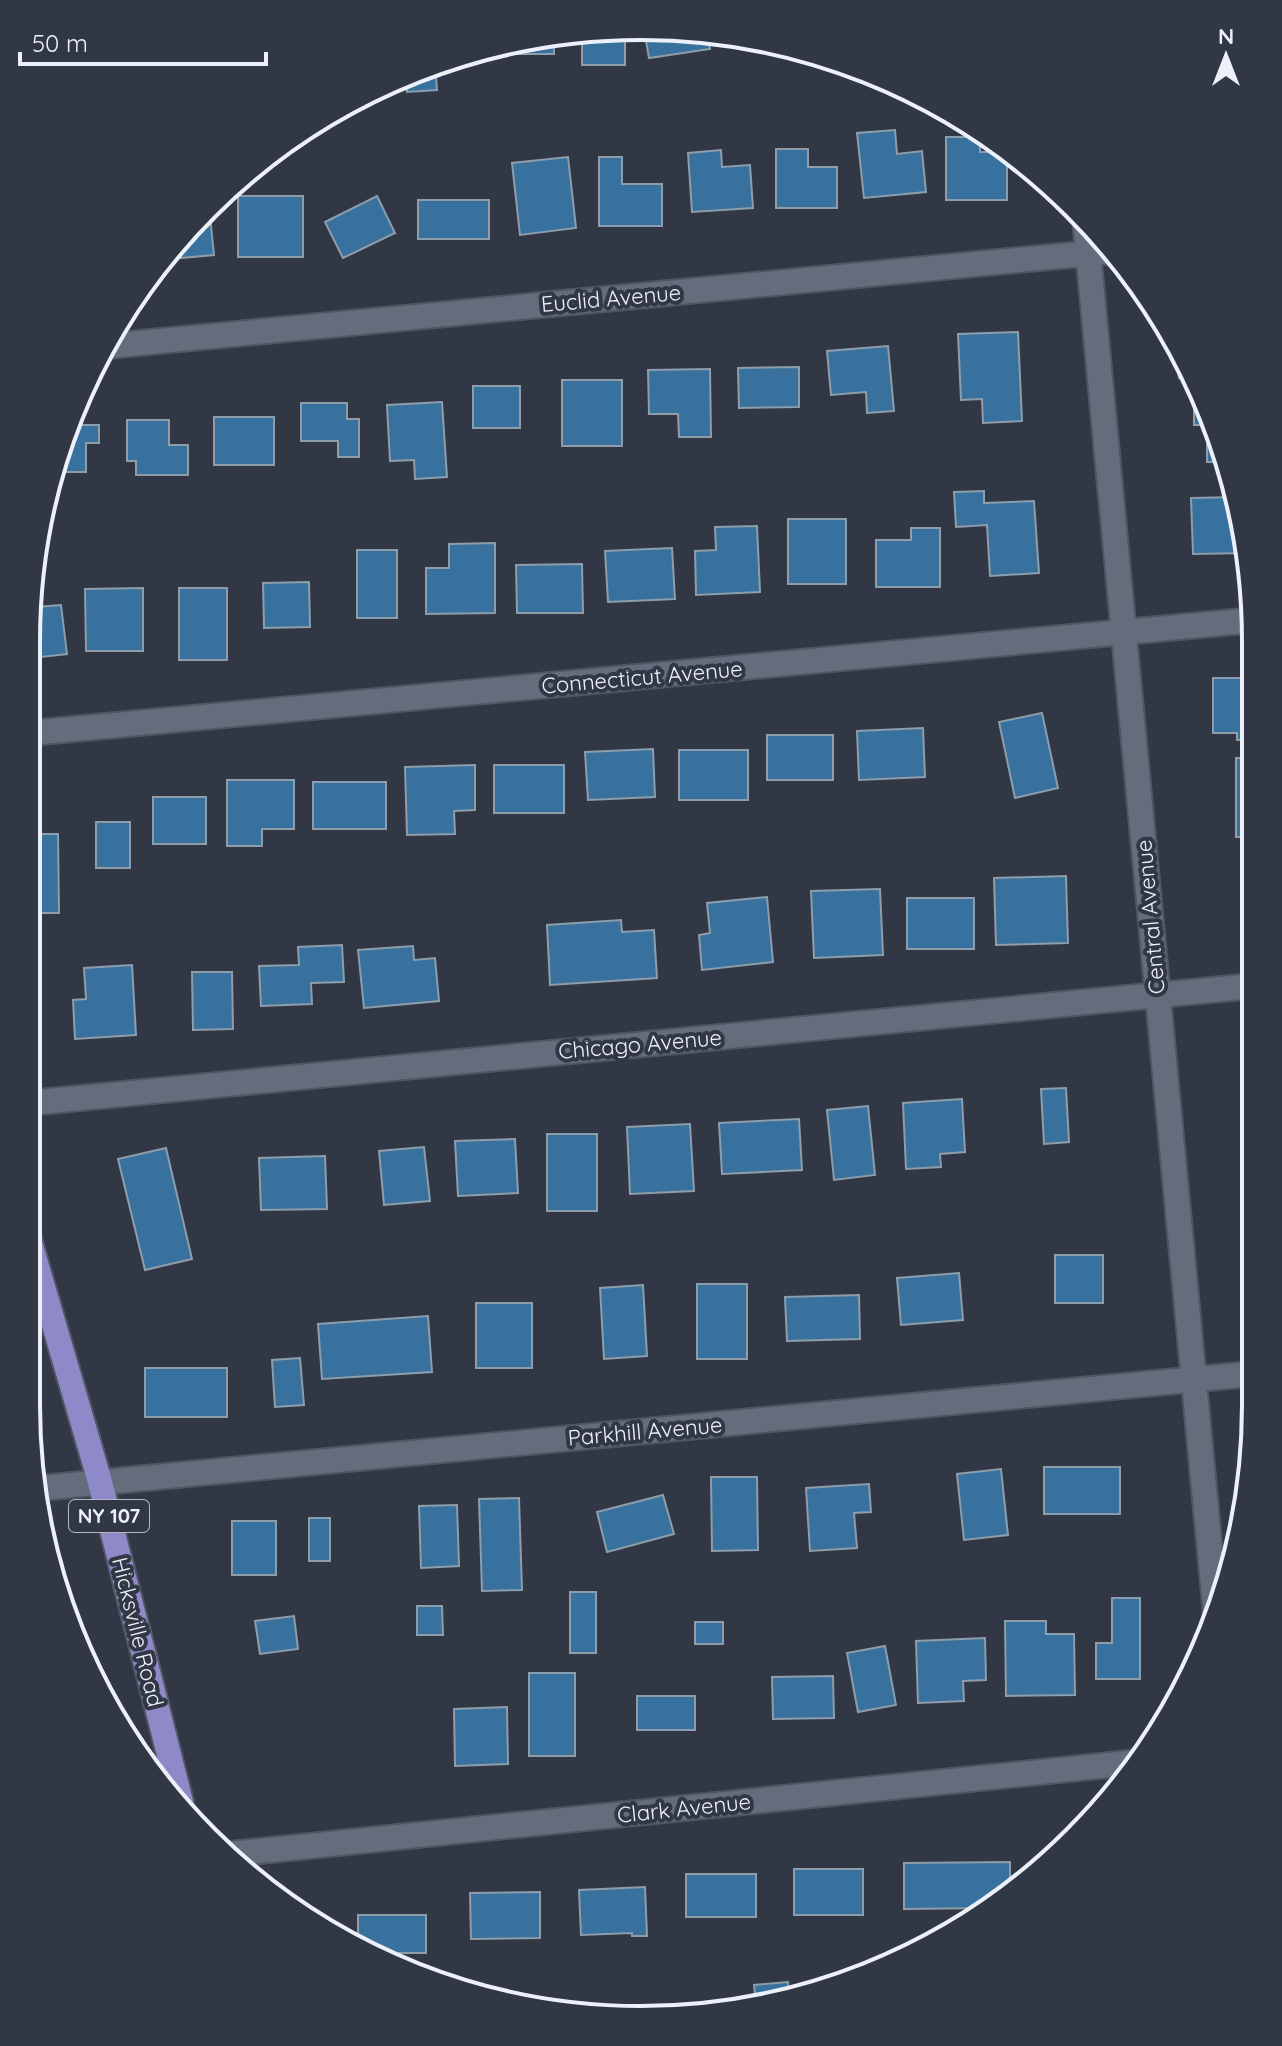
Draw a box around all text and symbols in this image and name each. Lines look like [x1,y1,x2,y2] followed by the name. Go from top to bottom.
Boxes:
[20,16,266,66] scale bar
[1186,16,1266,96] north arrow
[1218,22,1234,50] text: N
[32,28,88,58] text: 50 m
[540,278,682,318] street label: Euclid Avenue
[540,654,744,700] street label: Connecticut Avenue
[1129,839,1171,995] street label: Central Avenue
[557,1023,723,1065] street label: Chicago Avenue
[567,1410,723,1452] street label: Parkhill Avenue
[69,1500,149,1532] road number: NY 107
[106,1554,170,1710] street label: Hicksville Road
[616,1787,752,1829] street label: Clark Avenue

